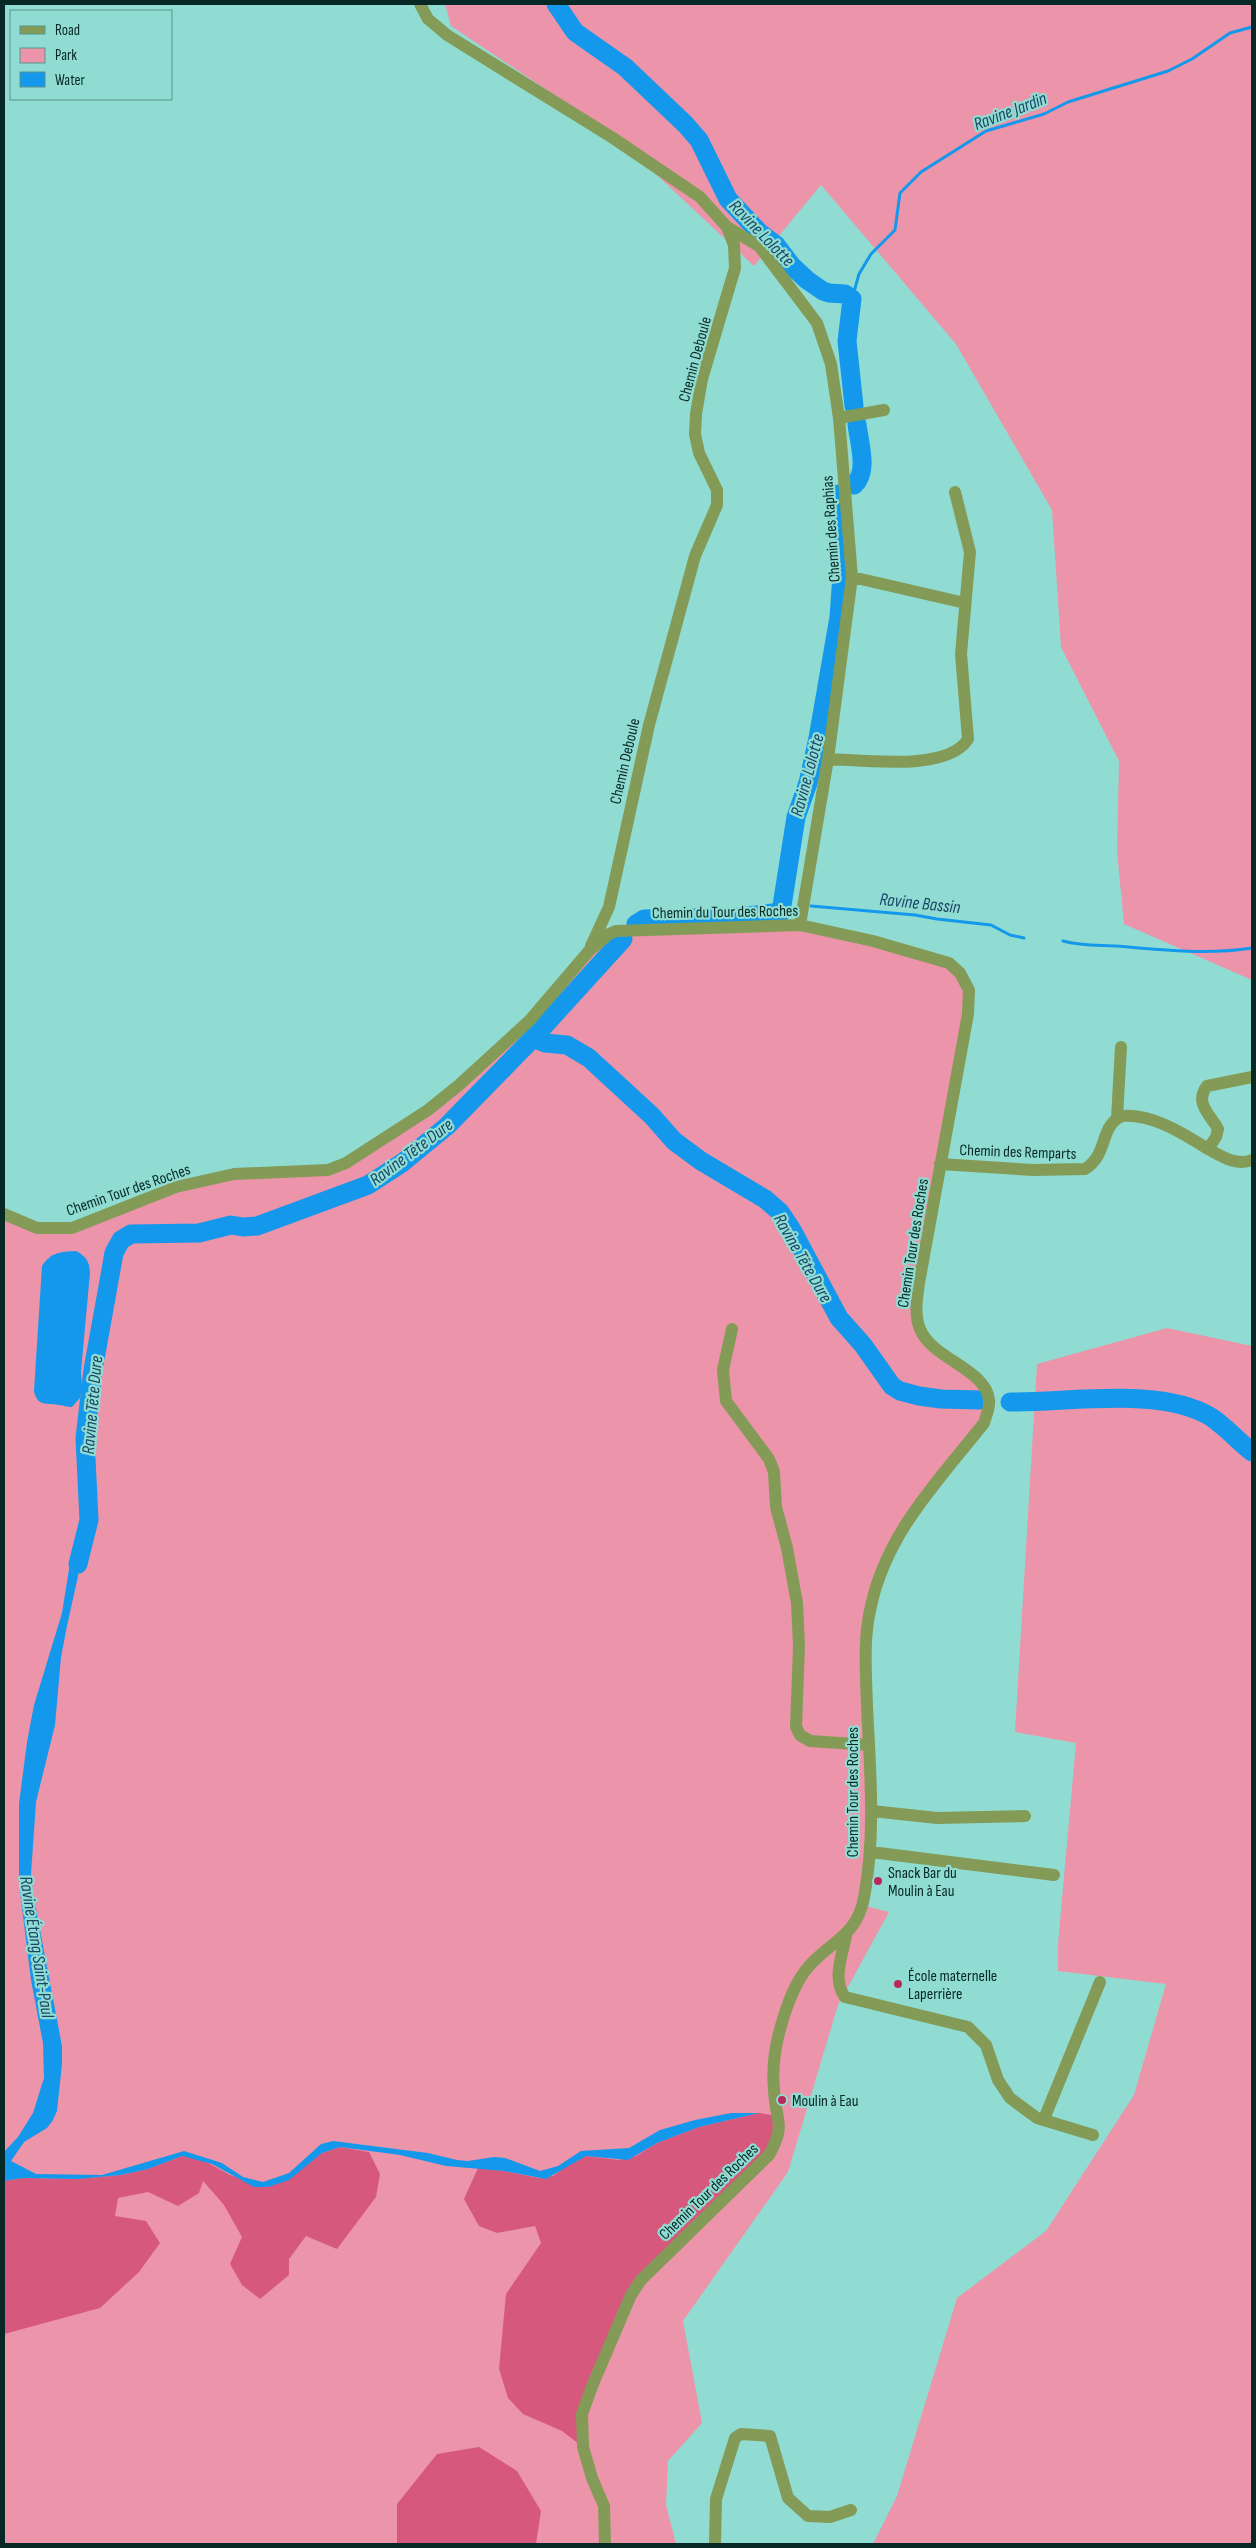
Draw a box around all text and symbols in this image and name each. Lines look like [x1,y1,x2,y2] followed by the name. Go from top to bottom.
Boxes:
[10,10,172,100] legend
[55,21,80,40] text: Road
[55,46,77,65] text: Park
[55,71,86,90] text: Water
[971,88,1050,135] water label: Ravine Jardin
[725,196,799,271] water label: Ravine Lolotte
[675,315,716,404] street label: Chemin Deboule
[818,475,845,583] street label: Chemin des Raphias
[606,717,645,806] street label: Chemin Deboule
[786,732,829,819] water label: Ravine Lolotte
[878,889,962,918] water label: Ravine Bassin
[652,902,799,923] street label: Chemin du Tour des Roches
[366,1114,457,1190] water label: Ravine Tête Dure
[959,1141,1077,1164] street label: Chemin des Remparts
[64,1160,193,1221] street label: Chemin Tour des Roches
[894,1177,933,1309] street label: Chemin Tour des Roches
[769,1210,836,1306] water label: Ravine Tête Dure
[78,1355,107,1455] water label: Ravine Tête Dure
[844,1727,863,1857] street label: Chemin Tour des Roches
[888,1864,957,1901] place label: Snack Bar du Moulin à Eau
[15,1875,58,2020] water label: Ravine Étang Saint-Paul
[872,1875,884,1887] marker: Snack Bar du Moulin à Eau
[908,1967,997,2004] place label: École maternelle Laperrière
[892,1978,904,1990] marker: École maternelle Laperrière
[792,2092,858,2111] place label: Moulin à Eau
[776,2094,788,2106] marker: Moulin à Eau
[656,2140,763,2244] street label: Chemin Tour des Roches

